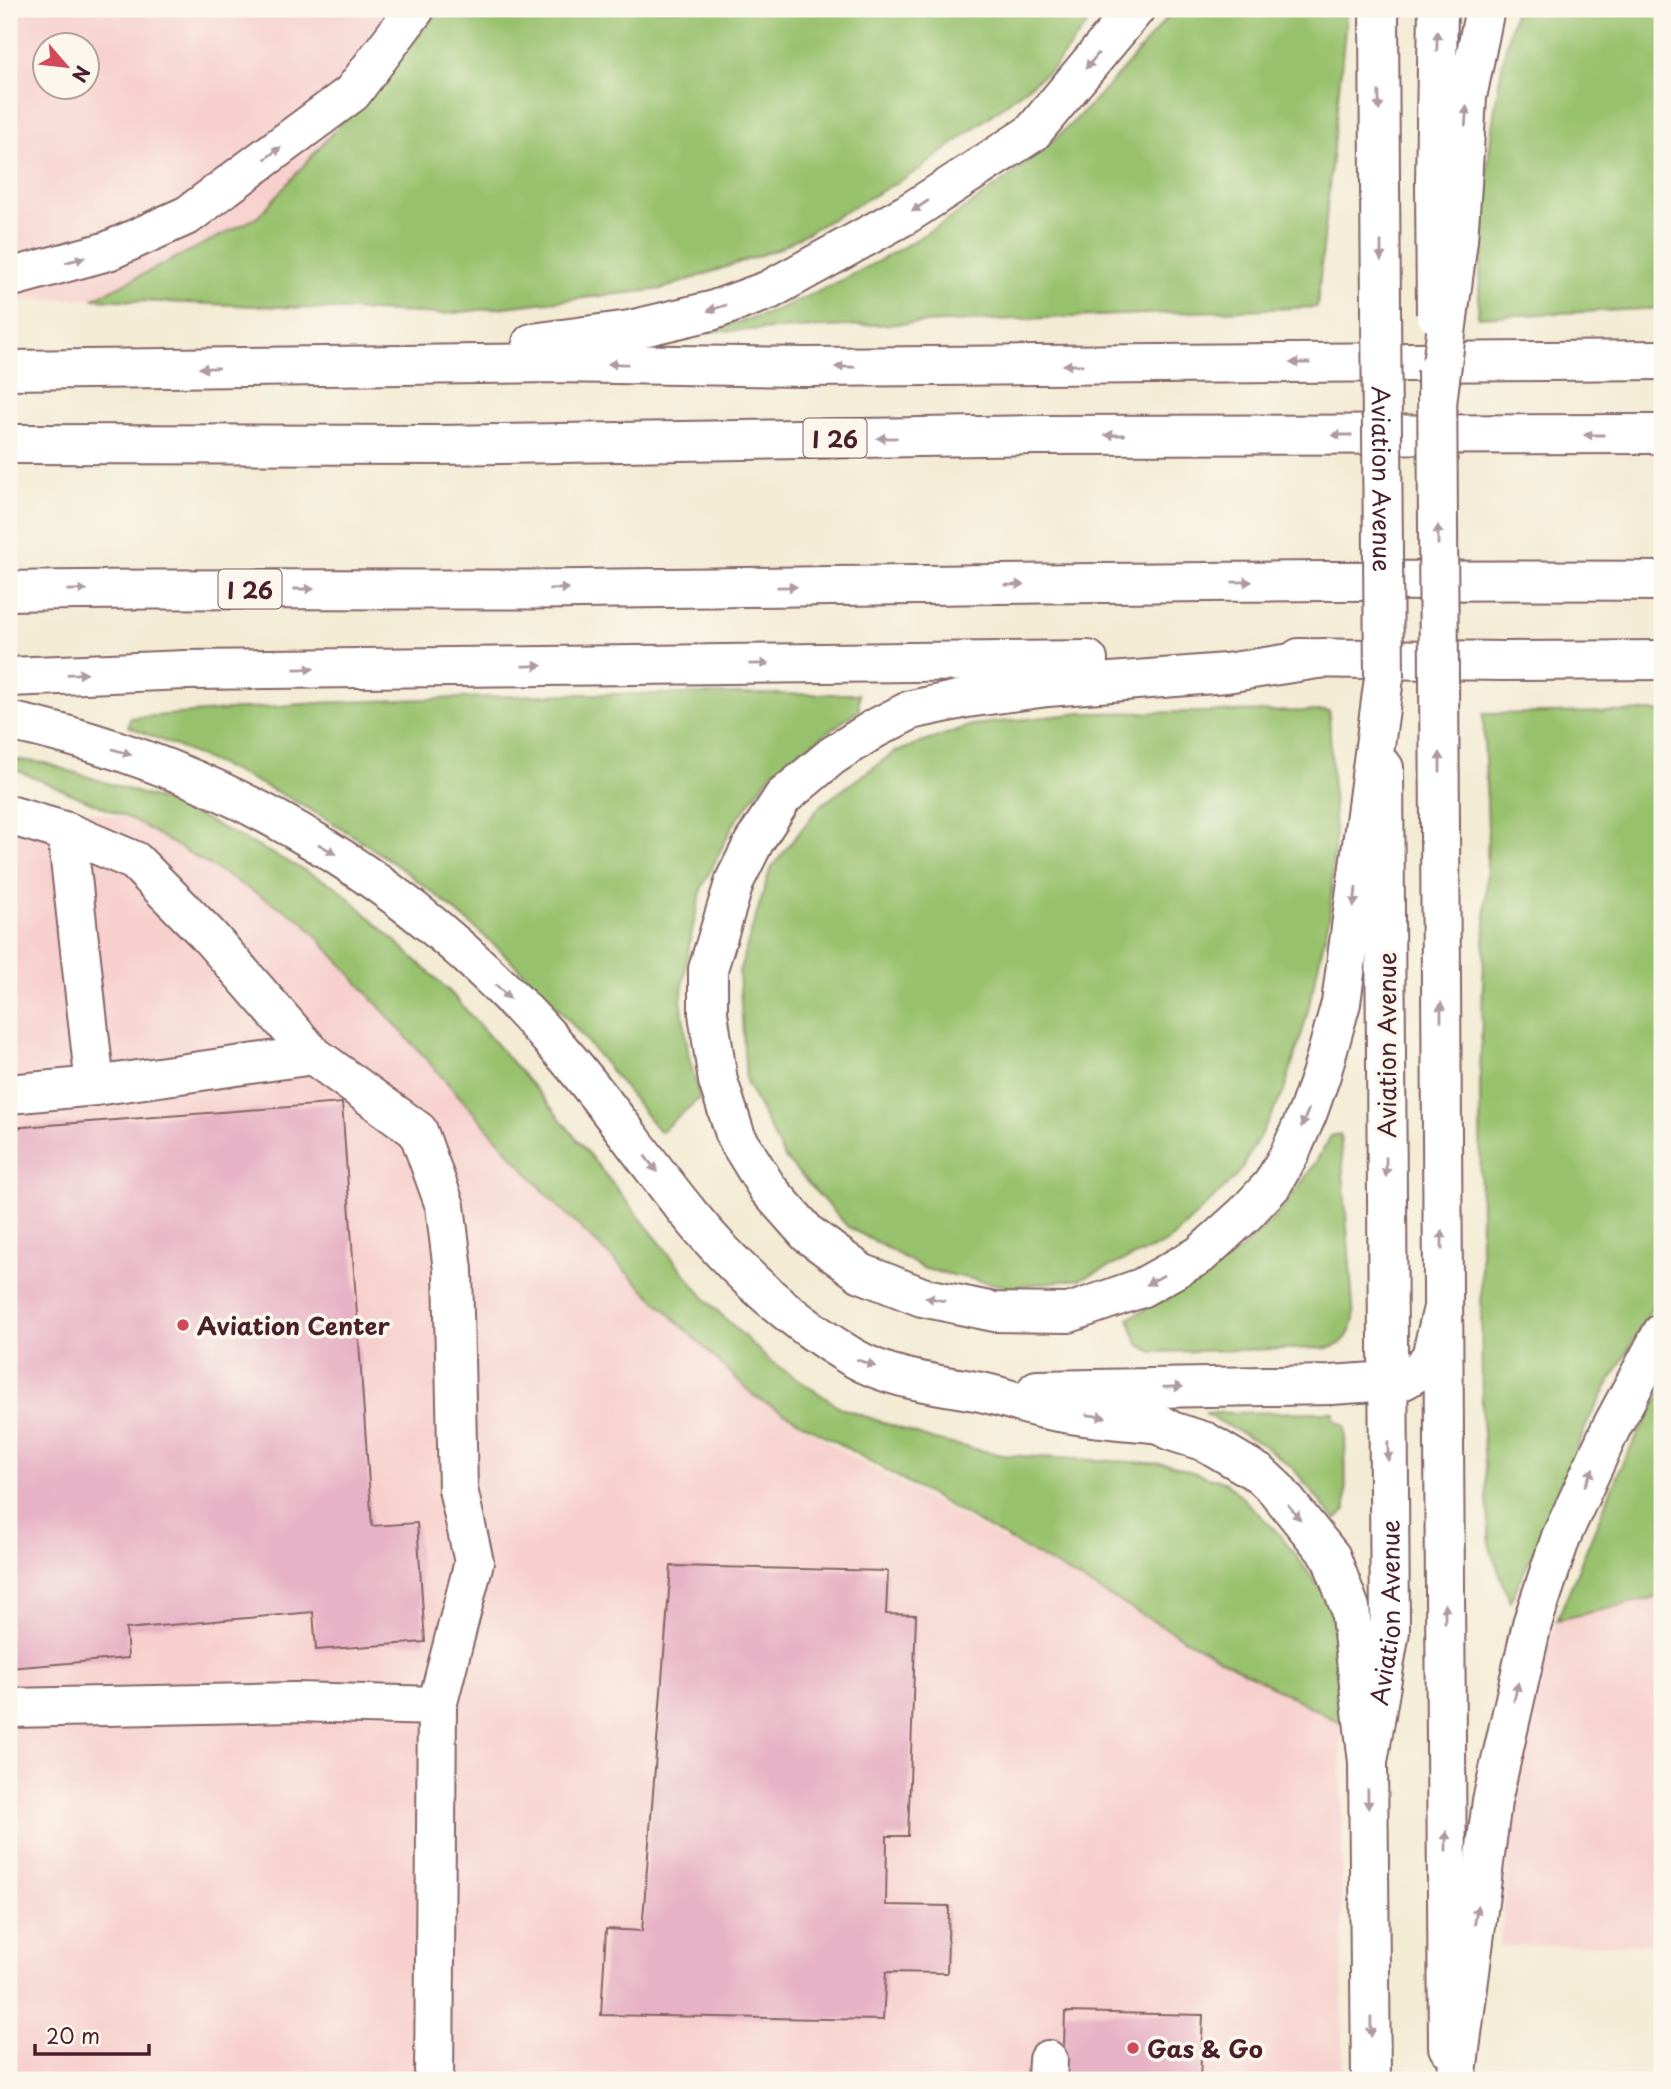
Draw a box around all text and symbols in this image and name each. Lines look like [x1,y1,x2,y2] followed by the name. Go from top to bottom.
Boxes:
[1432,30,1443,52] one-way arrow
[32,32,102,102] north arrow
[1085,53,1100,70] one-way arrow
[66,61,98,88] text: N
[1373,91,1385,113] one-way arrow
[1461,105,1472,127] one-way arrow
[264,146,282,160] one-way arrow
[910,199,929,212] one-way arrow
[1375,240,1387,262] one-way arrow
[64,254,86,265] one-way arrow
[707,304,728,314] one-way arrow
[1289,357,1311,369] one-way arrow
[606,358,628,370] one-way arrow
[1061,359,1083,371] one-way arrow
[834,361,856,373] one-way arrow
[198,362,220,374] one-way arrow
[1364,386,1401,572] street label: Aviation Avenue
[804,418,866,458] road number: I 26
[1103,429,1125,441] one-way arrow
[1331,429,1353,441] one-way arrow
[1583,429,1605,441] one-way arrow
[876,432,898,444] one-way arrow
[1432,523,1444,545] one-way arrow
[218,569,282,608] road number: I 26
[1231,577,1253,588] one-way arrow
[1004,579,1026,591] one-way arrow
[776,581,798,593] one-way arrow
[294,583,316,595] one-way arrow
[549,583,571,595] one-way arrow
[66,584,88,596] one-way arrow
[749,658,771,670] one-way arrow
[521,661,543,672] one-way arrow
[294,663,316,675] one-way arrow
[66,669,88,680] one-way arrow
[111,747,132,758] one-way arrow
[1434,751,1446,773] one-way arrow
[318,842,337,855] one-way arrow
[1350,886,1361,908] one-way arrow
[1368,952,1404,1138] street label: Aviation Avenue
[495,983,512,1000] one-way arrow
[1435,1001,1447,1023] one-way arrow
[1300,1108,1311,1129] one-way arrow
[643,1155,658,1173] one-way arrow
[1380,1156,1392,1178] one-way arrow
[1436,1228,1448,1250] one-way arrow
[1145,1275,1165,1286] one-way arrow
[924,1294,946,1305] one-way arrow
[197,1307,391,1343] place label: Aviation Center
[175,1317,191,1333] marker: Aviation Center
[856,1358,877,1369] one-way arrow
[1162,1381,1184,1393] one-way arrow
[1086,1411,1108,1422] one-way arrow
[1382,1440,1393,1462] one-way arrow
[1583,1467,1595,1487] one-way arrow
[1286,1503,1301,1520] one-way arrow
[1360,1520,1409,1708] street label: Aviation Avenue
[1439,1602,1451,1624] one-way arrow
[1511,1680,1522,1702] one-way arrow
[1363,1788,1374,1810] one-way arrow
[1440,1829,1452,1851] one-way arrow
[1471,1904,1482,1926] one-way arrow
[35,2012,149,2056] scale bar
[1365,2016,1376,2038] one-way arrow
[46,2019,100,2051] text: 20 m
[1147,2030,1263,2066] place label: Gas & Go
[1125,2040,1141,2056] marker: Gas & Go

